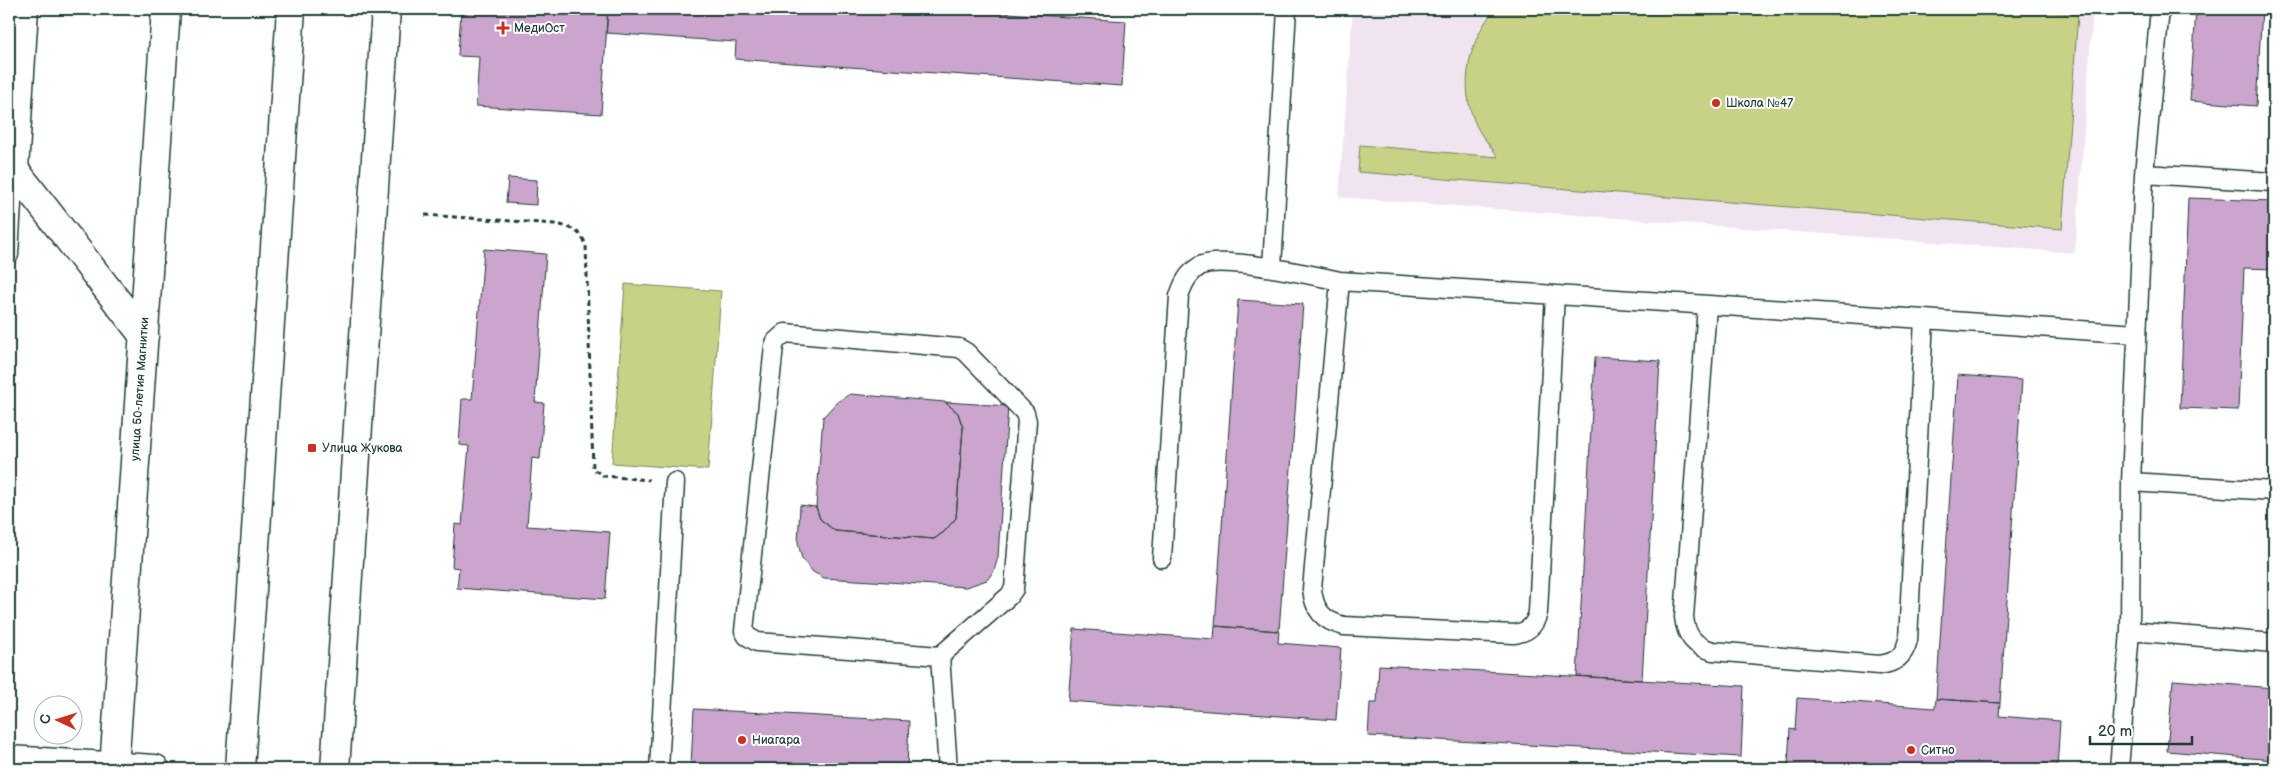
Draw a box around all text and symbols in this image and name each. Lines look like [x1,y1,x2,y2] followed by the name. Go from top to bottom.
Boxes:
[496,21,510,35] marker: МедиОст
[514,21,565,36] place label: МедиОст
[1726,96,1793,111] place label: Школа №47
[1710,97,1722,109] marker: Школа №47
[127,316,153,462] street label: улица 50-летия Магнитки
[322,441,403,456] place label: Улица Жукова
[306,442,318,454] marker: Улица Жукова
[32,696,82,746] north arrow
[37,713,54,725] text: С
[2090,713,2193,745] scale bar
[2098,722,2132,741] text: 20 m
[752,733,800,748] place label: Ниагара
[736,734,748,746] marker: Ниагара
[1921,743,1954,758] place label: Ситно
[1905,744,1917,756] marker: Ситно

